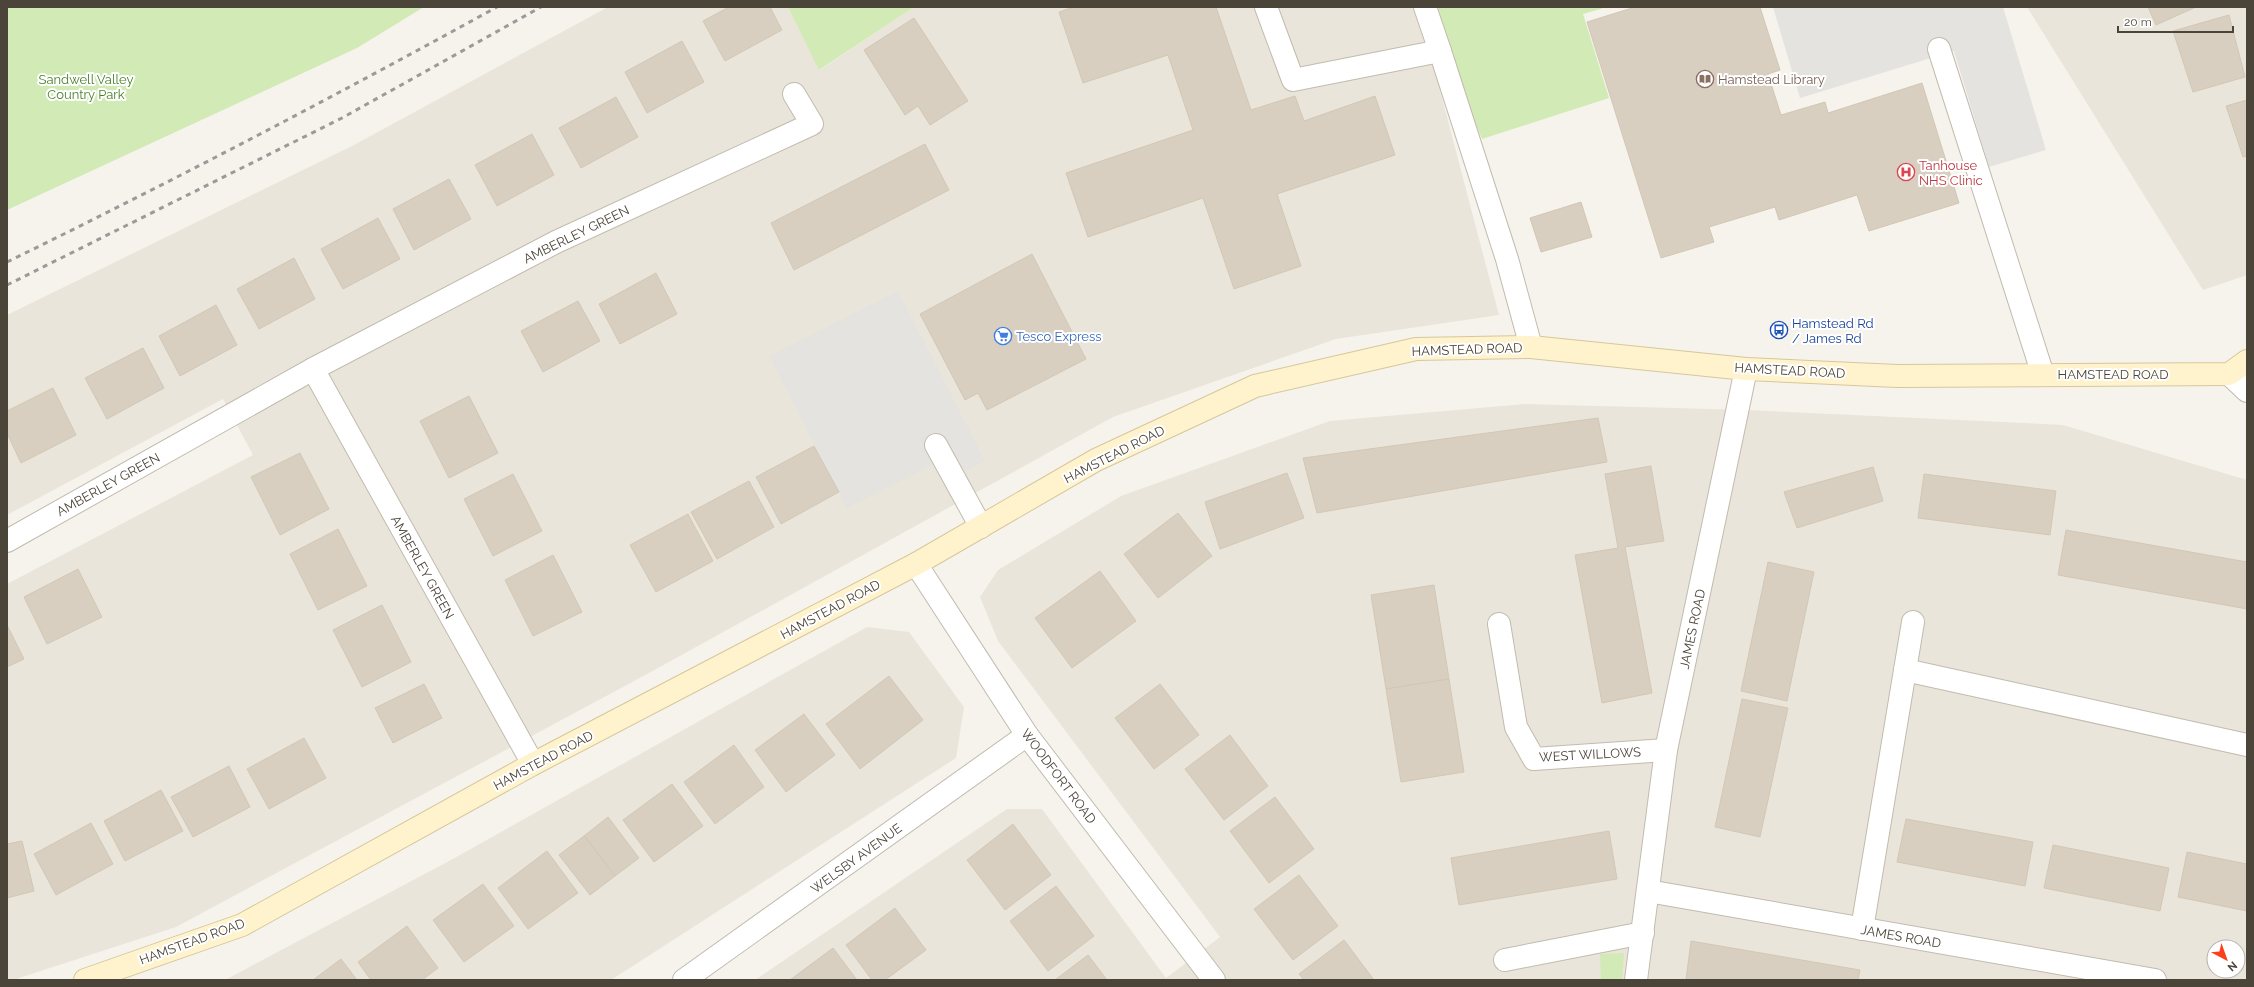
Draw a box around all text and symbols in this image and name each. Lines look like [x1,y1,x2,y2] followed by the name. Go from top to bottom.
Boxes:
[2118,8,2233,34] scale bar
[2124,15,2152,29] text: 20 m
[1695,69,1715,89] library icon: Hamstead Library
[39,72,133,102] park label: Sandwell Valley Country Park
[1718,72,1825,87] place label: Hamstead Library
[1919,158,1983,188] place label: Tanhouse NHS Clinic
[1896,162,1916,182] hospital icon: Tanhouse NHS Clinic
[521,202,632,267] street label: AMBERLEY GREEN
[1792,316,1874,346] place label: Hamstead Rd / James Rd
[1769,320,1789,340] bus stop icon: Hamstead Rd / James Rd
[993,326,1013,346] supermarket icon: Tesco Express
[1016,329,1102,344] place label: Tesco Express
[1411,340,1523,359] street label: HAMSTEAD ROAD
[1734,360,1846,381] street label: HAMSTEAD ROAD
[2058,367,2168,382] street label: HAMSTEAD ROAD
[1061,423,1167,486] street label: HAMSTEAD ROAD
[54,450,162,519] street label: AMBERLEY GREEN
[388,513,457,621] street label: AMBERLEY GREEN
[778,577,883,642] street label: HAMSTEAD ROAD
[1677,588,1708,670] street label: JAMES ROAD
[1018,726,1099,827] street label: WOODFORT ROAD
[491,728,596,793] street label: HAMSTEAD ROAD
[1539,744,1641,765] street label: WEST WILLOWS
[808,820,905,896] street label: WELSBY AVENUE
[137,915,247,967] street label: HAMSTEAD ROAD
[1860,922,1942,951] street label: JAMES ROAD
[2206,939,2246,979] north arrow
[2225,959,2240,974] text: N

